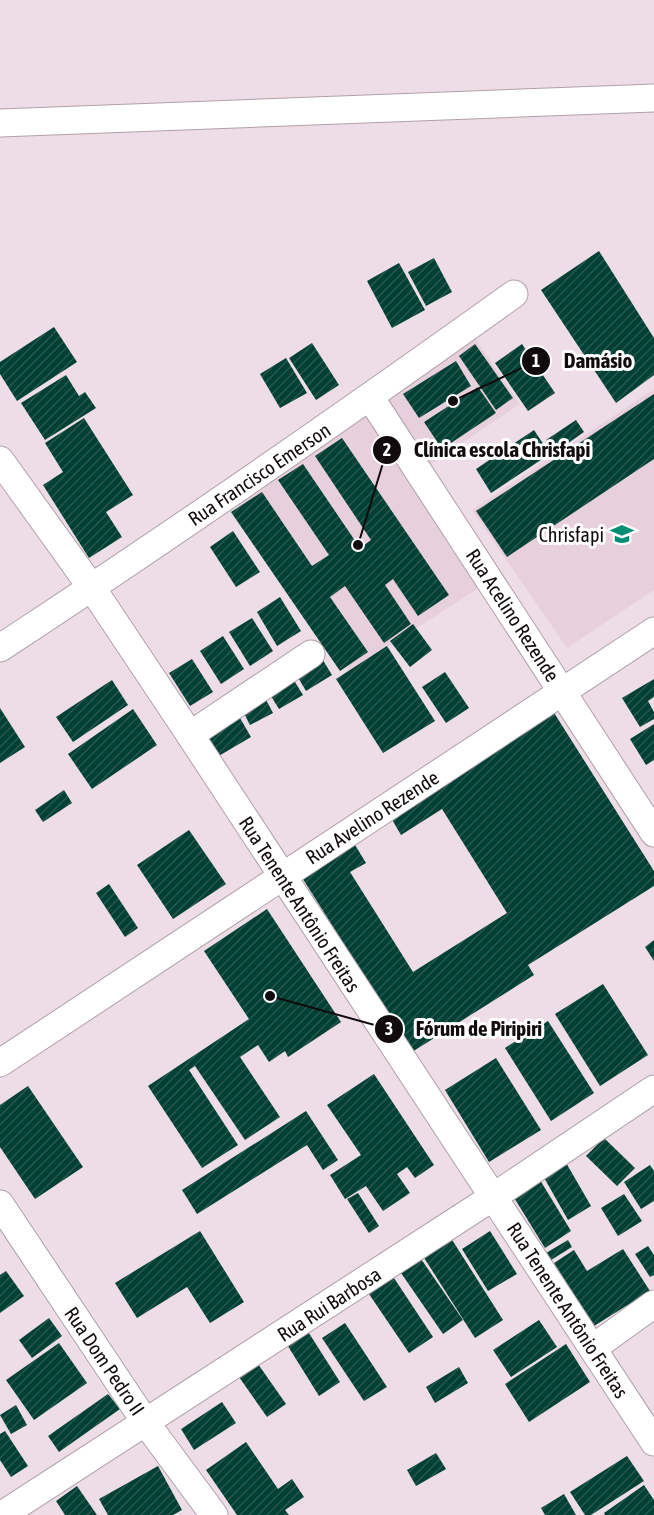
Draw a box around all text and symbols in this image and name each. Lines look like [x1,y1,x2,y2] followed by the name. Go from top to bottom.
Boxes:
[521,341,644,380] callout: Damásio
[564,348,632,372] text: Damásio
[532,350,540,371] text: 1
[184,418,334,530] street label: Rua Francisco Emerson
[372,430,602,469] callout: Clínica escola Chrisfapi
[414,437,590,461] text: Clínica escola Chrisfapi
[383,439,391,460] text: 2
[609,521,635,547] school or university icon: Chrisfapi
[539,523,604,546] place label: Chrisfapi
[462,545,564,685] street label: Rua Acelino Rezende
[301,765,443,869] street label: Rua Avelino Rezende
[235,812,365,996] street label: Rua Tenente Antônio Freitas
[374,1009,554,1048] callout: Fórum de Piripiri
[416,1016,542,1040] text: Fórum de Piripiri
[385,1018,393,1039] text: 3
[503,1218,633,1402] street label: Rua Tenente Antônio Freitas
[273,1262,385,1346] street label: Rua Rui Barbosa
[60,1302,150,1420] street label: Rua Dom Pedro II

